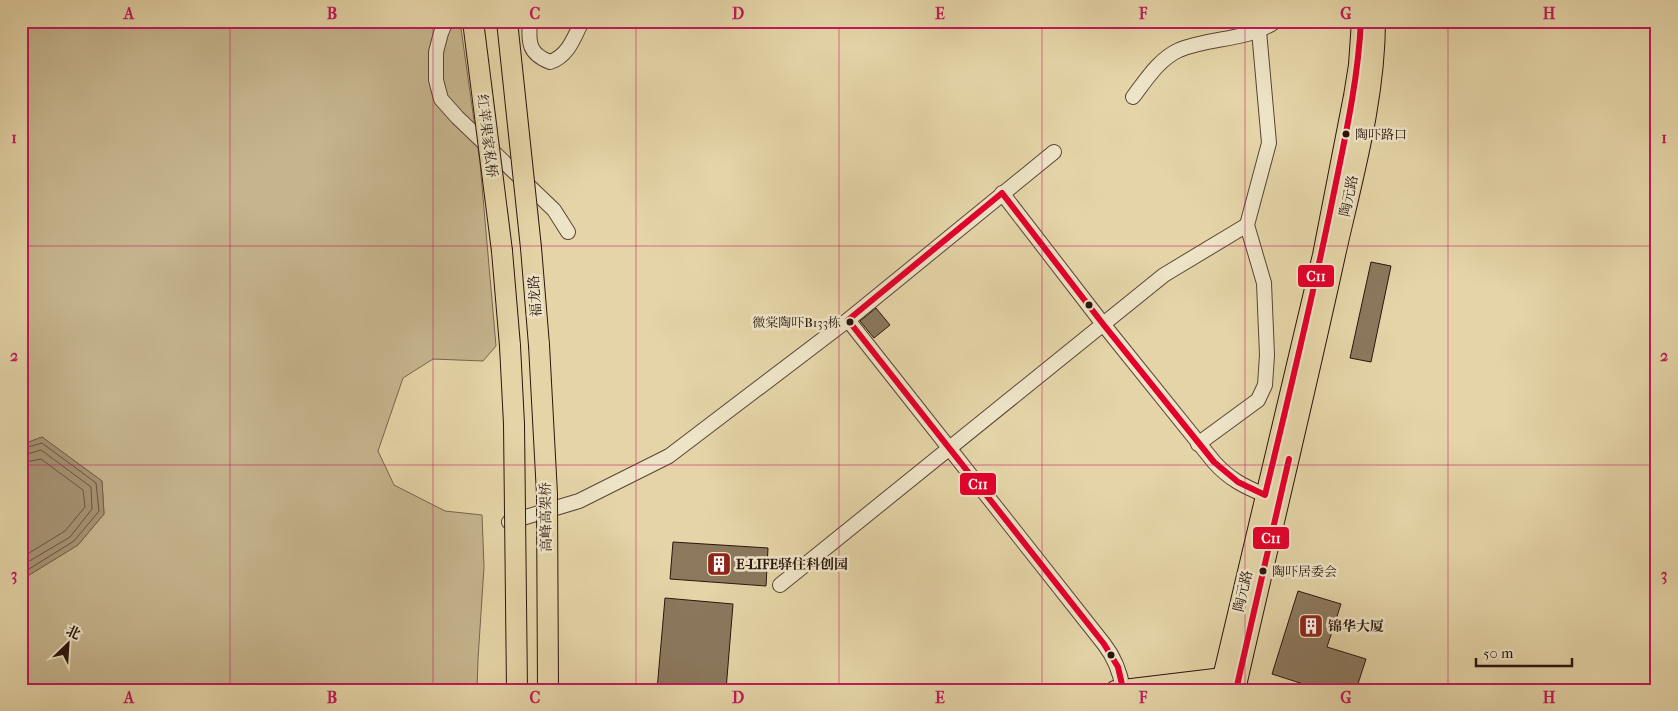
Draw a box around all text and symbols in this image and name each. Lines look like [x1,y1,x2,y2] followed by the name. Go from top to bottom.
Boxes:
[123,4,135,23] text: A
[327,4,337,23] text: B
[530,4,541,23] text: C
[732,4,744,23] text: D
[935,4,945,23] text: E
[1138,4,1148,23] text: F
[1340,4,1352,23] text: G
[1543,4,1556,23] text: H
[473,93,501,179] street label: 红苹果家私桥
[1355,127,1407,142] place label: 陶吓路口
[11,128,17,147] text: 1
[1661,128,1667,147] text: 1
[1341,129,1351,139] marker: 陶吓路口
[1336,174,1362,218] street label: 陶元路
[1297,264,1335,288] line badge: C11
[1306,268,1326,285] text: C11
[525,274,545,318] street label: 福龙路
[1084,300,1094,310] unlabelled marker
[752,315,841,330] place label: 微棠陶吓B133栋
[845,317,855,327] marker: 微棠陶吓B133栋
[10,346,18,365] text: 2
[1660,346,1668,365] text: 2
[959,472,997,496] line badge: C11
[968,476,988,493] text: C11
[537,482,555,552] street label: 高峰高架桥
[1252,526,1290,550] line badge: C11
[1261,530,1281,547] text: C11
[706,551,732,577] building icon: E-LIFE驿住科创园
[736,556,848,573] place label: E-LIFE驿住科创园
[1272,564,1337,579] place label: 陶吓居委会
[11,565,17,585] text: 3
[1661,565,1667,585] text: 3
[1258,566,1268,576] marker: 陶吓居委会
[1230,569,1256,613] street label: 陶元路
[1298,613,1324,639] building icon: 锦华大厦
[42,618,92,668] north arrow
[1328,618,1384,635] place label: 锦华大厦
[63,622,83,643] text: 北
[1476,636,1572,668] scale bar
[1483,644,1514,662] text: 50 m
[1106,650,1116,660] unlabelled marker
[123,688,135,707] text: A
[327,688,337,707] text: B
[530,688,541,707] text: C
[732,688,744,707] text: D
[935,688,945,707] text: E
[1138,688,1148,707] text: F
[1340,688,1352,707] text: G
[1543,688,1556,707] text: H

